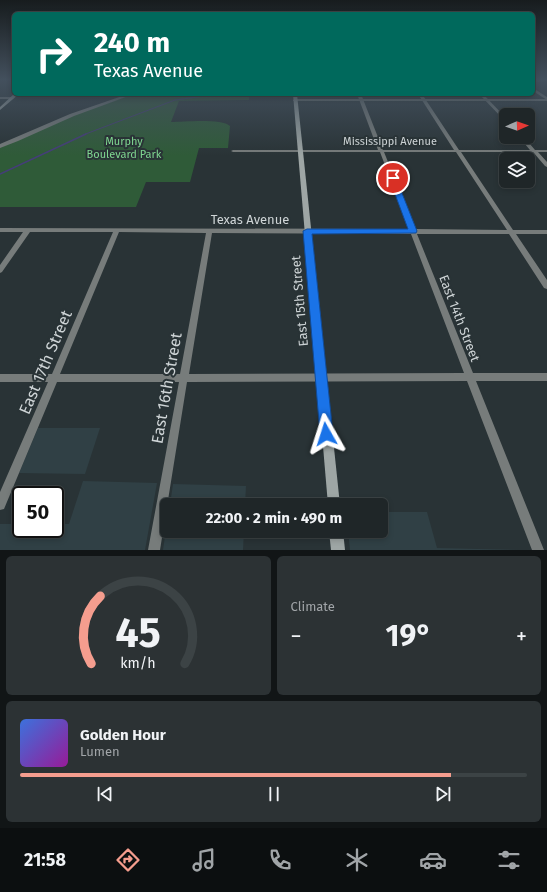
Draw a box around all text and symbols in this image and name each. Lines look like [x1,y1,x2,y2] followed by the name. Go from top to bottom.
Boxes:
[94,26,170,59] text: 240 m
[28,28,80,80] icon: right
[94,60,203,82] text: Texas Avenue
[499,108,535,144] north arrow
[499,108,535,188] map controls
[87,135,162,161] park label: Murphy Boulevard Park
[343,135,437,148] street label: Mississippi Avenue
[499,152,535,188] button: layers
[376,161,410,195] pin
[382,167,404,189] icon: arrive
[211,212,289,227] street label: Texas Avenue
[288,255,311,347] street label: East 15th Street
[436,273,483,364] street label: East 14th Street
[15,307,76,417] street label: East 17th Street
[147,331,186,445] street label: East 16th Street
[305,413,347,455] position arrow
[12,486,64,538] speed limit sign: 50
[206,509,342,527] text: 22:00 · 2 min · 490 m
[291,599,335,614] text: Climate
[116,607,161,657] text: 45
[386,618,432,654] text: 19°
[291,623,302,650] text: −
[516,623,527,650] text: +
[121,654,156,671] text: km/h
[80,726,166,744] text: Golden Hour
[80,744,120,759] text: Lumen
[94,783,116,805] icon: previous
[263,783,285,805] icon: pause
[432,783,454,805] icon: next
[114,846,142,874] icon: directions
[190,846,218,874] icon: music
[266,846,294,874] icon: phone
[343,846,371,874] icon: climate
[419,846,447,874] icon: car
[495,846,523,874] icon: filters
[24,849,66,871] text: 21:58

